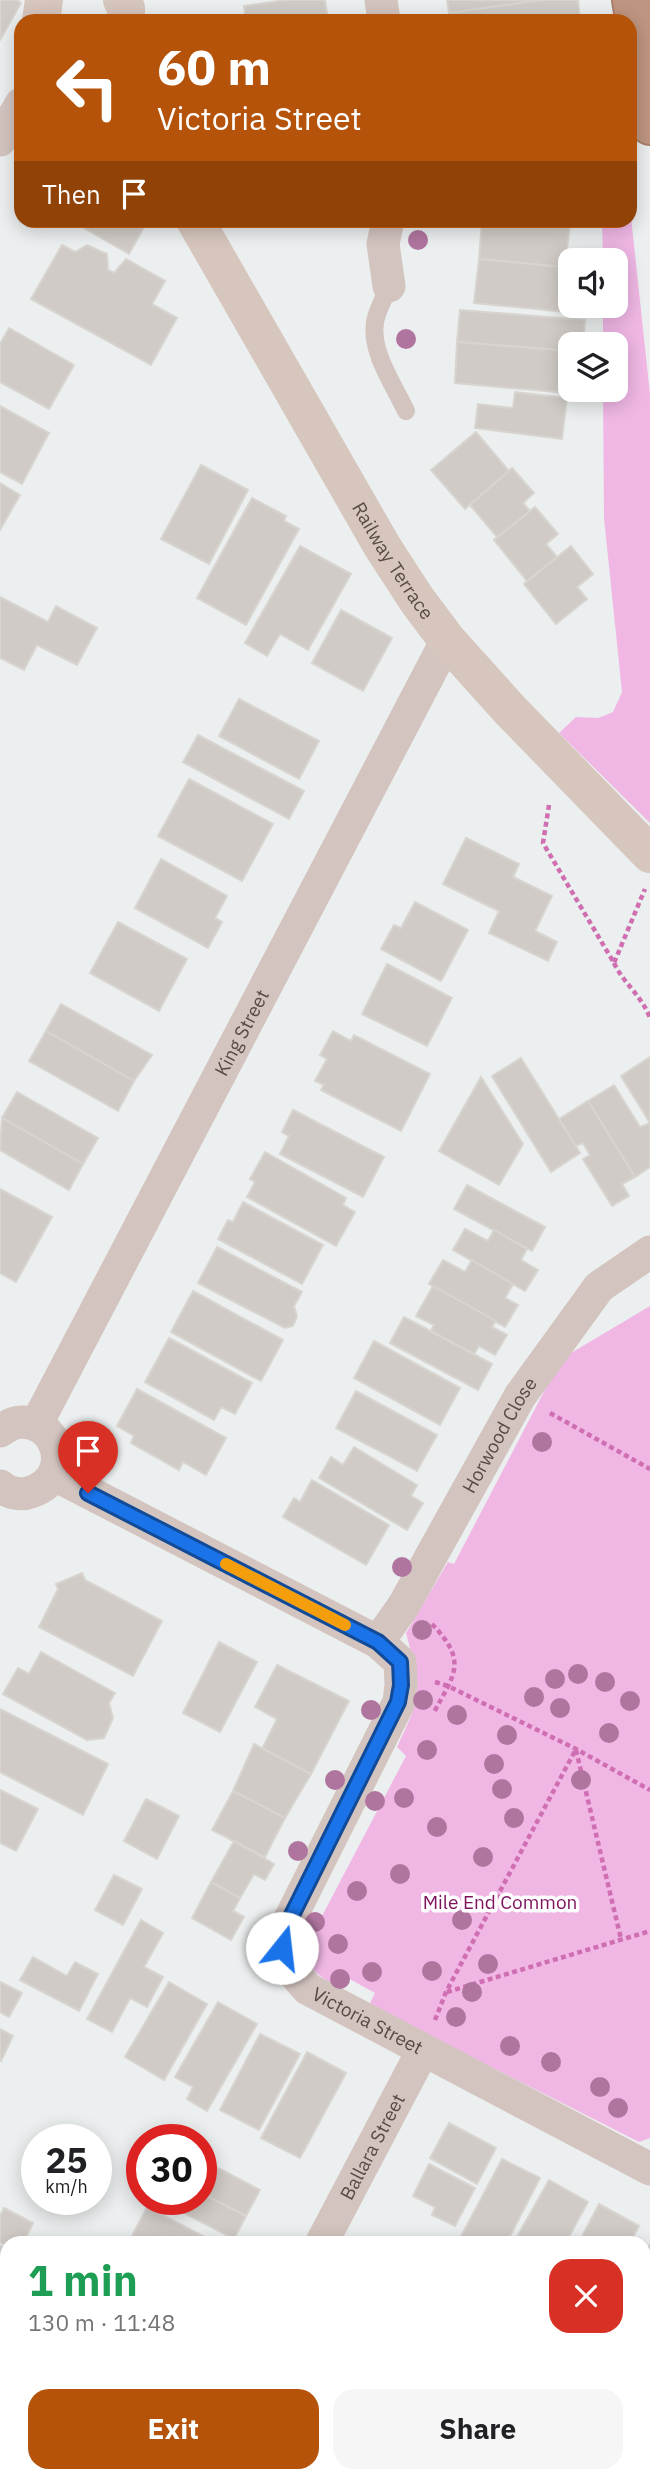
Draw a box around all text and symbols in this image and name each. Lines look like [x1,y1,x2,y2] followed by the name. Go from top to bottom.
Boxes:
[157,35,271,98] text: 60 m
[42,42,133,133] icon: left
[157,97,362,139] text: Victoria Street
[115,175,153,213] icon: arrive
[42,177,101,211] text: Then
[558,248,628,402] map controls
[558,248,628,318] button: sound
[558,332,628,402] button: layers
[347,497,439,624] street label: Railway Terrace
[209,985,274,1080] street label: King Street
[457,1372,542,1497] street label: Horwood Close
[58,1421,118,1493] pin
[69,1432,107,1470] icon: arrive
[423,1890,577,1914] park label: Mile End Common
[245,1911,319,1985] position arrow
[308,1981,427,2059] street label: Victoria Street
[334,2089,410,2204] street label: Ballara Street
[126,2124,217,2215] speed limit sign: 30
[45,2137,88,2183] text: 25
[45,2175,88,2198] text: km/h
[28,2253,138,2308] text: 1 min
[549,2259,623,2333] button: close
[28,2307,175,2337] text: 130 m · 11:48
[28,2389,319,2469] button: Exit
[333,2389,623,2469] button: Share

